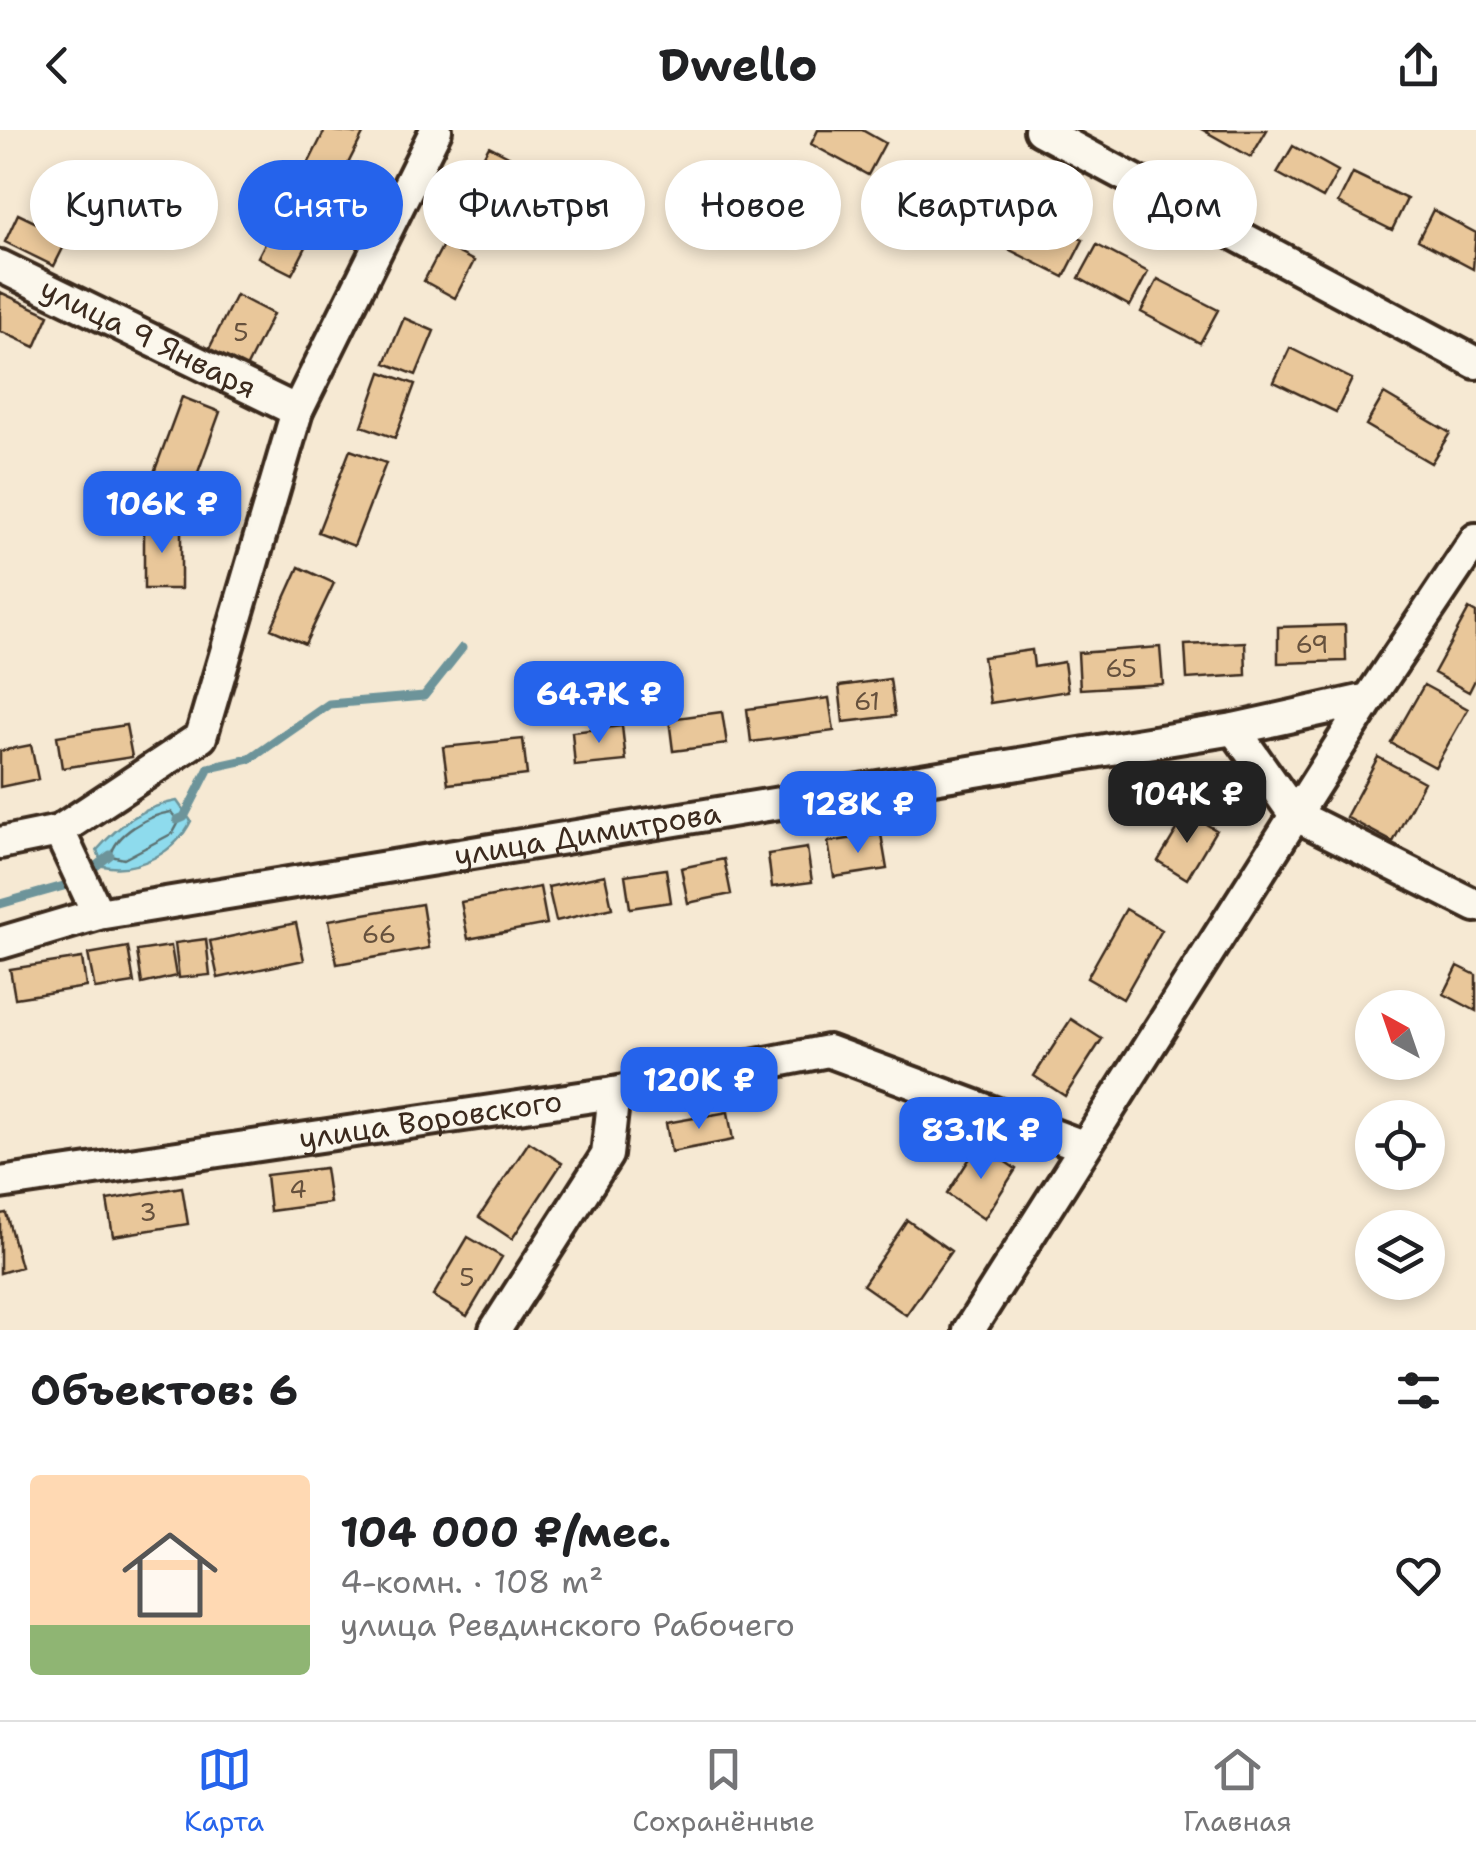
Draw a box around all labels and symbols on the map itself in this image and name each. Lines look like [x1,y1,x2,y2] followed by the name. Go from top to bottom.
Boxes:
[34,268,263,408] street label: улица 9 Января
[233,315,249,349] house number: 5
[81,471,243,556] pin: 106K ₽
[1295,627,1329,661] house number: 69
[1105,651,1137,685] house number: 65
[507,661,691,746] pin: 64.7K ₽
[854,684,880,718] house number: 61
[1106,761,1268,846] pin: 104K ₽
[777,771,939,856] pin: 128K ₽
[451,792,724,876] street label: улица Димитрова
[362,917,396,951] house number: 66
[1355,990,1445,1080] north arrow
[618,1047,780,1132] pin: 120K ₽
[296,1080,565,1159] street label: улица Воровского
[889,1097,1073,1182] pin: 83.1K ₽
[289,1172,307,1206] house number: 4
[139,1195,157,1229] house number: 3
[459,1260,475,1294] house number: 5

